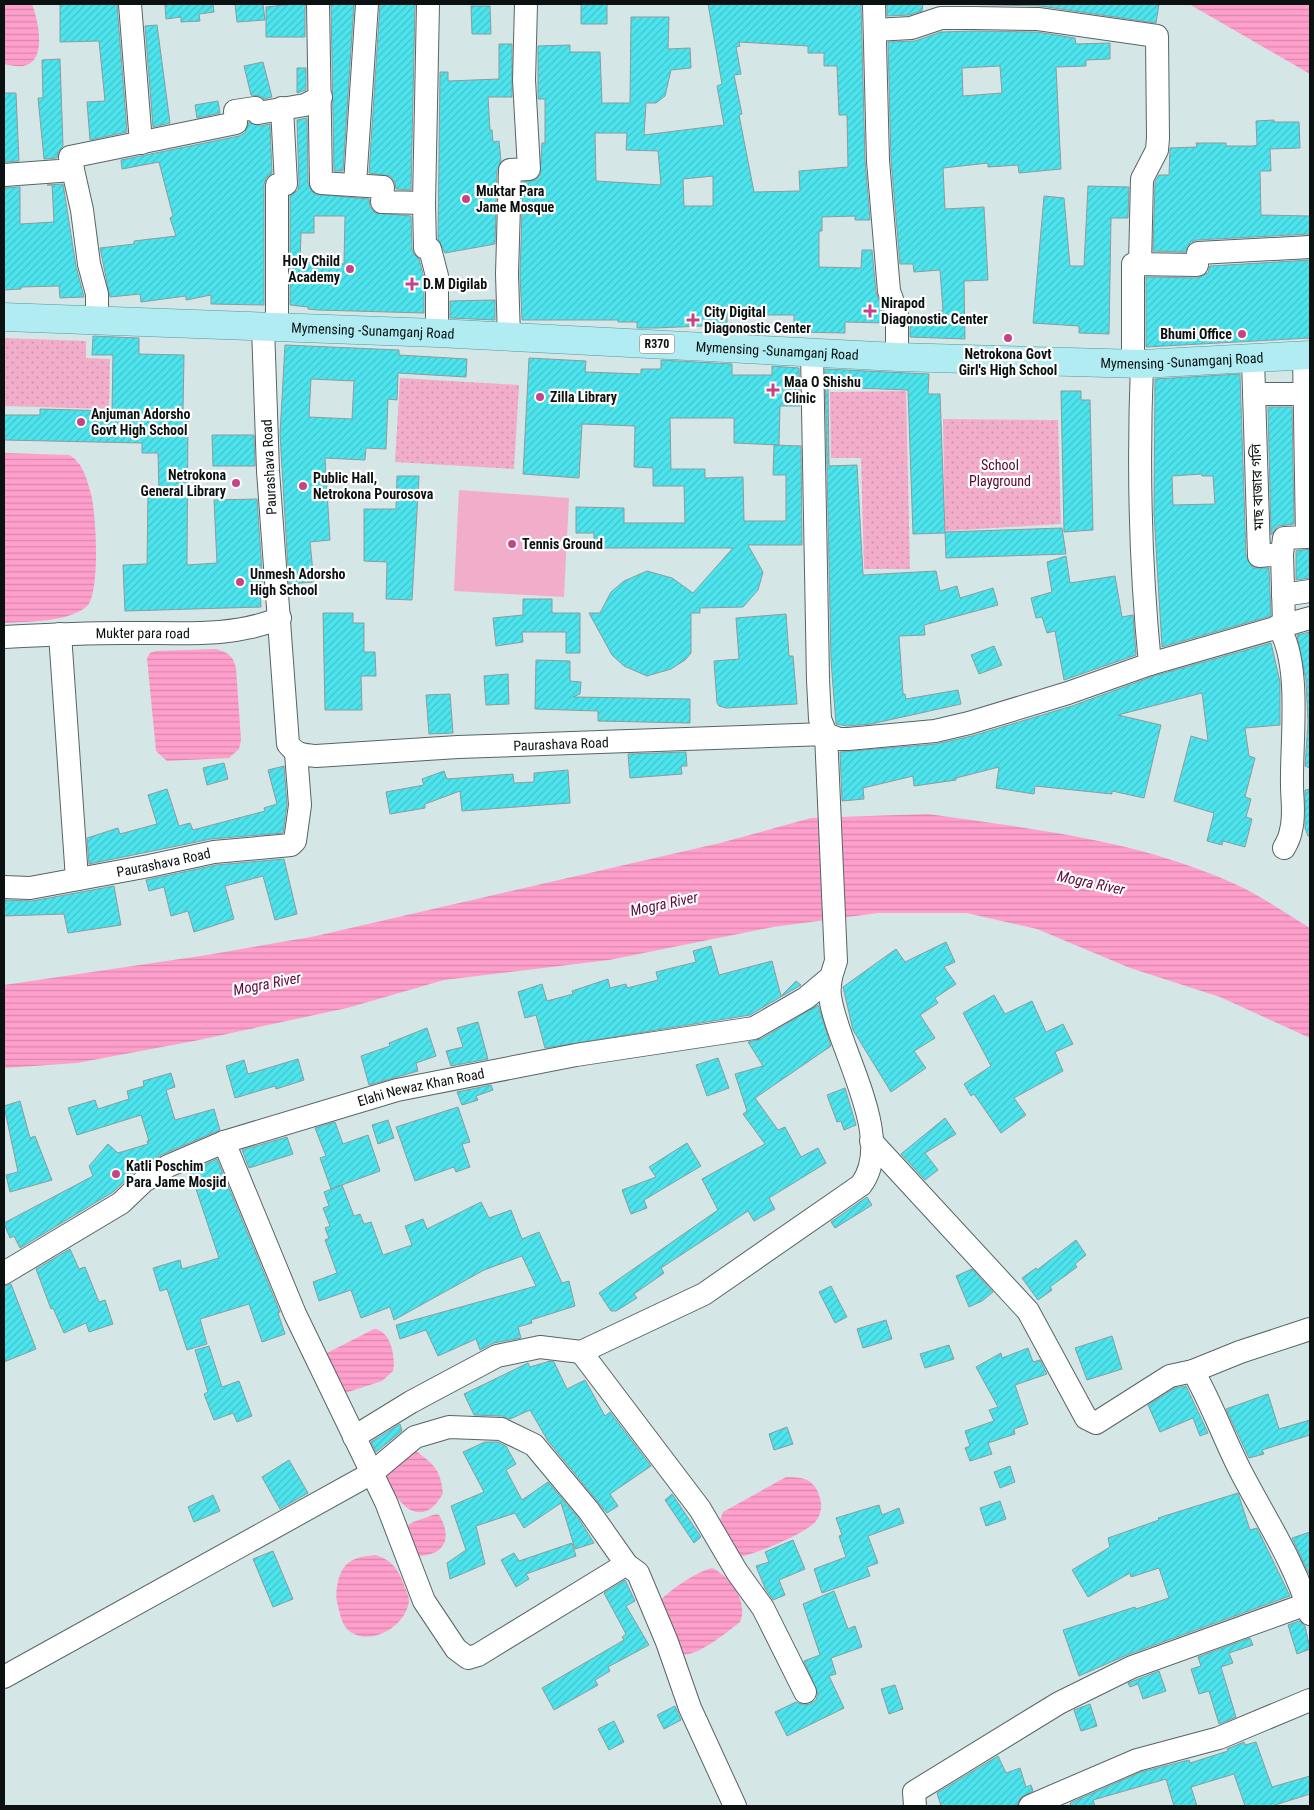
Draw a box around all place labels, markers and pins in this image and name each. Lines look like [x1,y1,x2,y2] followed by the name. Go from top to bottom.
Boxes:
[476,183,555,215] place label: Muktar Para Jame Mosque
[460,193,472,205] marker: Muktar Para Jame Mosque
[283,253,341,285] place label: Holy Child Academy
[344,263,356,275] marker: Holy Child Academy
[423,276,487,292] place label: D.M Digilab
[405,277,419,291] marker: D.M Digilab
[881,295,988,327] place label: Nirapod Diagonostic Center
[704,304,811,336] place label: City Digital Diagonostic Center
[863,304,877,318] marker: Nirapod Diagonostic Center
[686,313,700,327] marker: City Digital Diagonostic Center
[1160,326,1232,342] place label: Bhumi Office
[1236,328,1248,340] marker: Bhumi Office
[1002,332,1014,344] marker: Netrokona Govt Girl's High School
[959,346,1057,378] place label: Netrokona Govt Girl's High School
[784,374,861,406] place label: Maa O Shishu Clinic
[766,383,780,397] marker: Maa O Shishu Clinic
[550,389,618,405] place label: Zilla Library
[534,391,546,403] marker: Zilla Library
[91,406,190,438] place label: Anjuman Adorsho Govt High School
[75,416,87,428] marker: Anjuman Adorsho Govt High School
[141,467,227,499] place label: Netrokona General Library
[313,470,434,502] place label: Public Hall, Netrokona Pourosova
[230,477,242,489] marker: Netrokona General Library
[297,480,309,492] marker: Public Hall, Netrokona Pourosova
[522,536,603,552] place label: Tennis Ground
[506,538,518,550] marker: Tennis Ground
[250,566,346,598] place label: Unmesh Adorsho High School
[234,576,246,588] marker: Unmesh Adorsho High School
[126,1158,226,1190] place label: Katli Poschim Para Jame Mosjid
[110,1168,122,1180] marker: Katli Poschim Para Jame Mosjid

